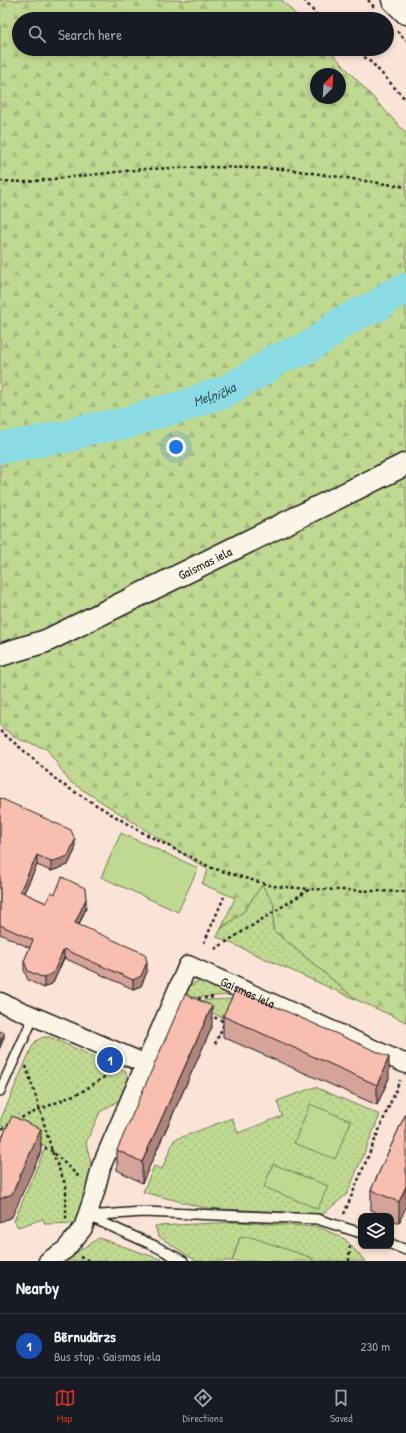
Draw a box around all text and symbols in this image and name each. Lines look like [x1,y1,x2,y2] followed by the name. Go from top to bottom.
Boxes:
[12,12,394,56] search box
[26,23,48,45] icon: search
[58,24,122,45] text: Search here
[310,68,346,104] north arrow
[190,377,240,411] water label: Meļņička
[166,437,186,457] your location
[175,542,235,584] street label: Gaismas iela
[218,972,278,1012] street label: Gaismas iela
[97,1045,123,1075] pin: 1
[358,1213,394,1249] map controls
[358,1213,394,1249] button: layers
[16,1276,59,1299] text: Nearby
[54,1326,116,1347] text: Bērnudārzs
[27,1337,31,1355] text: 1
[360,1337,390,1355] text: 230 m
[54,1347,160,1365] text: Bus stop · Gaismas iela
[54,1387,76,1425] tab: Map
[183,1387,223,1425] tab: Directions
[330,1387,352,1425] tab: Saved

